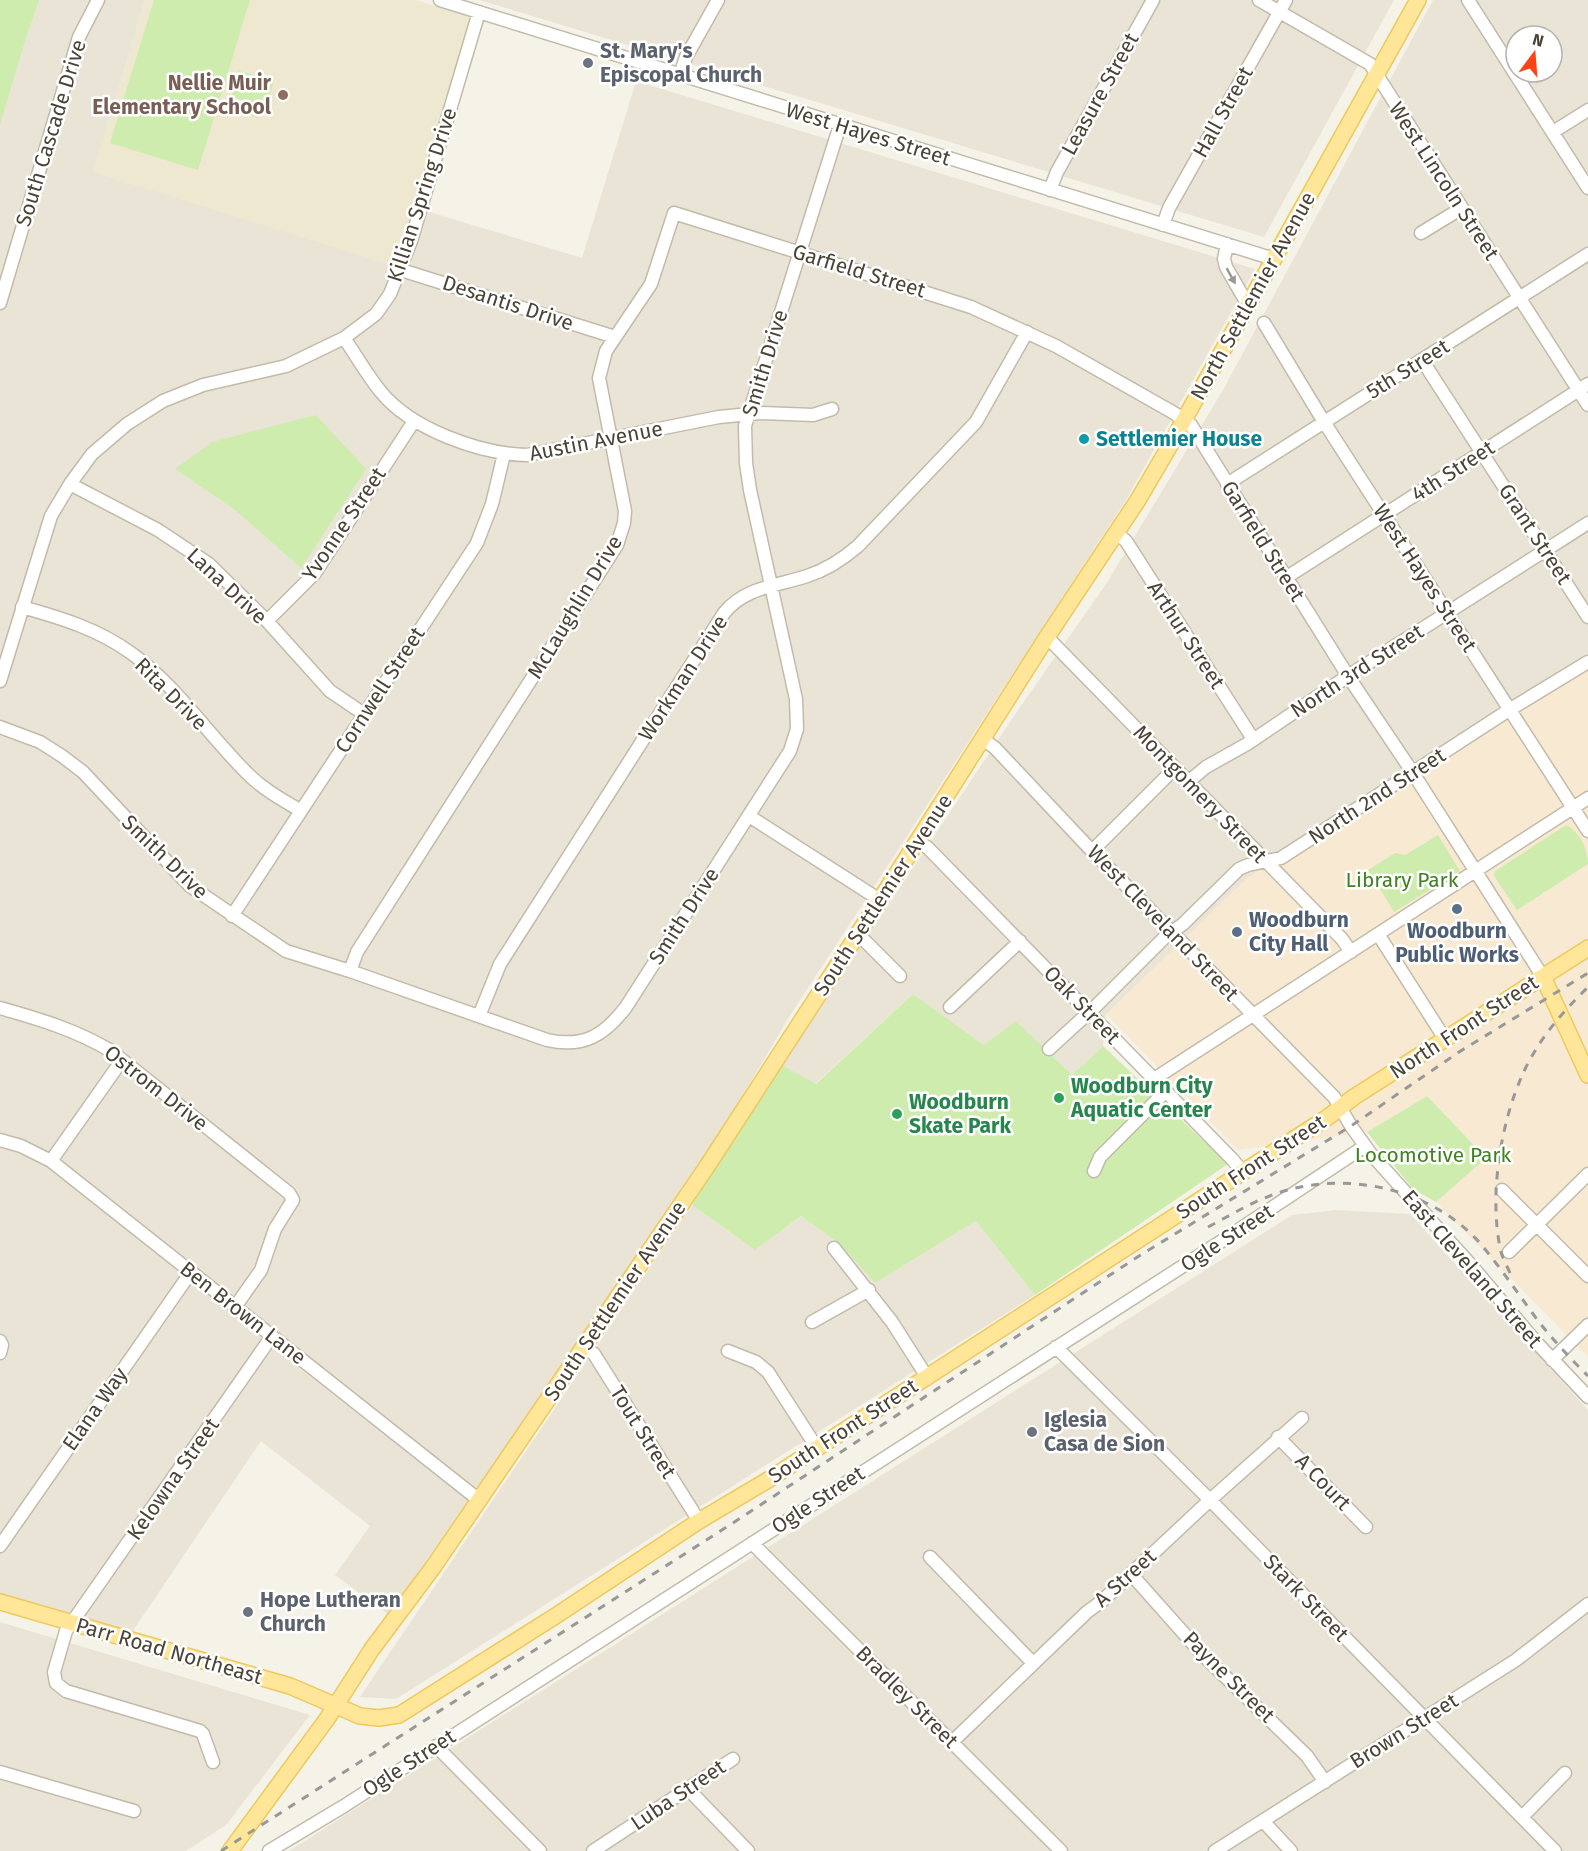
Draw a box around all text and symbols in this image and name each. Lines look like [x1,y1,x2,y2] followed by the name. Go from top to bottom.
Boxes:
[1504,24,1564,84] north arrow
[1056,28,1145,160] street label: Leasure Street
[1530,29,1546,51] text: N
[10,36,92,230] street label: South Cascade Drive
[600,38,762,88] place label: St. Mary's Episcopal Church
[581,56,595,70] marker: St. Mary's Episcopal Church
[1187,61,1259,162] street label: Hall Street
[92,70,272,120] place label: Nellie Muir Elementary School
[276,88,290,102] marker: Nellie Muir Elementary School
[782,97,954,172] street label: West Hayes Street
[1383,97,1505,265] street label: West Lincoln Street
[382,105,462,285] street label: Killian Spring Drive
[1185,187,1321,405] street label: North Settlemier Avenue
[789,238,929,304] street label: Garfield Street
[1225,268,1236,284] one-way arrow
[439,270,577,336] street label: Desantis Drive
[736,307,794,419] street label: Smith Drive
[1362,333,1455,405] street label: 5th Street
[527,415,665,467] street label: Austin Avenue
[1096,426,1262,452] place label: Settlemier House
[1077,432,1091,446] marker: Settlemier House
[1407,434,1500,507] street label: 4th Street
[296,462,392,586] street label: Yvonne Street
[1216,476,1311,607] street label: Garfield Street
[1493,479,1577,589] street label: Grant Street
[1368,499,1483,657] street label: West Hayes Street
[522,531,628,683] street label: McLaughlin Drive
[181,542,273,630] street label: Lana Drive
[1142,576,1231,694] street label: Arthur Street
[633,610,733,746] street label: Workman Drive
[1286,618,1429,724] street label: North 3rd Street
[330,622,431,758] street label: Cornwell Street
[129,652,213,736] street label: Rita Drive
[1128,720,1273,869] street label: Montgomery Street
[1304,742,1451,850] street label: North 2nd Street
[808,789,958,1001] street label: South Settlemier Avenue
[116,809,214,905] street label: Smith Drive
[1082,839,1245,1007] street label: West Cleveland Street
[643,863,725,969] street label: Smith Drive
[1346,867,1459,893] park label: Library Park
[1450,902,1464,916] marker: Woodburn Public Works
[1249,907,1349,957] place label: Woodburn City Hall
[1395,918,1519,968] place label: Woodburn Public Works
[1230,925,1244,939] marker: Woodburn City Hall
[1038,960,1126,1050] street label: Oak Street
[1385,969,1544,1085] street label: North Front Street
[99,1039,213,1137] street label: Ostrom Drive
[1070,1073,1213,1123] place label: Woodburn City Aquatic Center
[909,1089,1012,1139] place label: Woodburn Skate Park
[1052,1091,1066,1105] marker: Woodburn City Aquatic Center
[890,1107,904,1121] marker: Woodburn Skate Park
[1171,1109,1331,1225] street label: South Front Street
[1355,1142,1511,1168] park label: Locomotive Park
[1396,1185,1548,1354] street label: East Cleveland Street
[538,1196,692,1406] street label: South Settlemier Avenue
[1176,1198,1279,1278] street label: Ogle Street
[175,1256,311,1370] street label: Ben Brown Lane
[57,1362,134,1456] street label: Elana Way
[763,1373,923,1489] street label: South Front Street
[604,1381,682,1483] street label: Tout Street
[1044,1407,1165,1457] place label: Iglesia Casa de Sion
[121,1413,225,1545] street label: Kelowna Street
[1025,1425,1039,1439] marker: Iglesia Casa de Sion
[1290,1448,1357,1516] street label: A Court
[767,1460,870,1540] street label: Ogle Street
[1089,1543,1162,1613] street label: A Street
[1258,1549,1354,1648] street label: Stark Street
[260,1587,401,1637] place label: Hope Lutheran Church
[241,1605,255,1619] marker: Hope Lutheran Church
[73,1612,266,1690] street label: Parr Road Northeast
[1178,1626,1280,1728] street label: Payne Street
[850,1640,964,1754] street label: Bradley Street
[1345,1687,1463,1774] street label: Brown Street
[358,1723,461,1803] street label: Ogle Street
[626,1754,731,1836] street label: Luba Street

